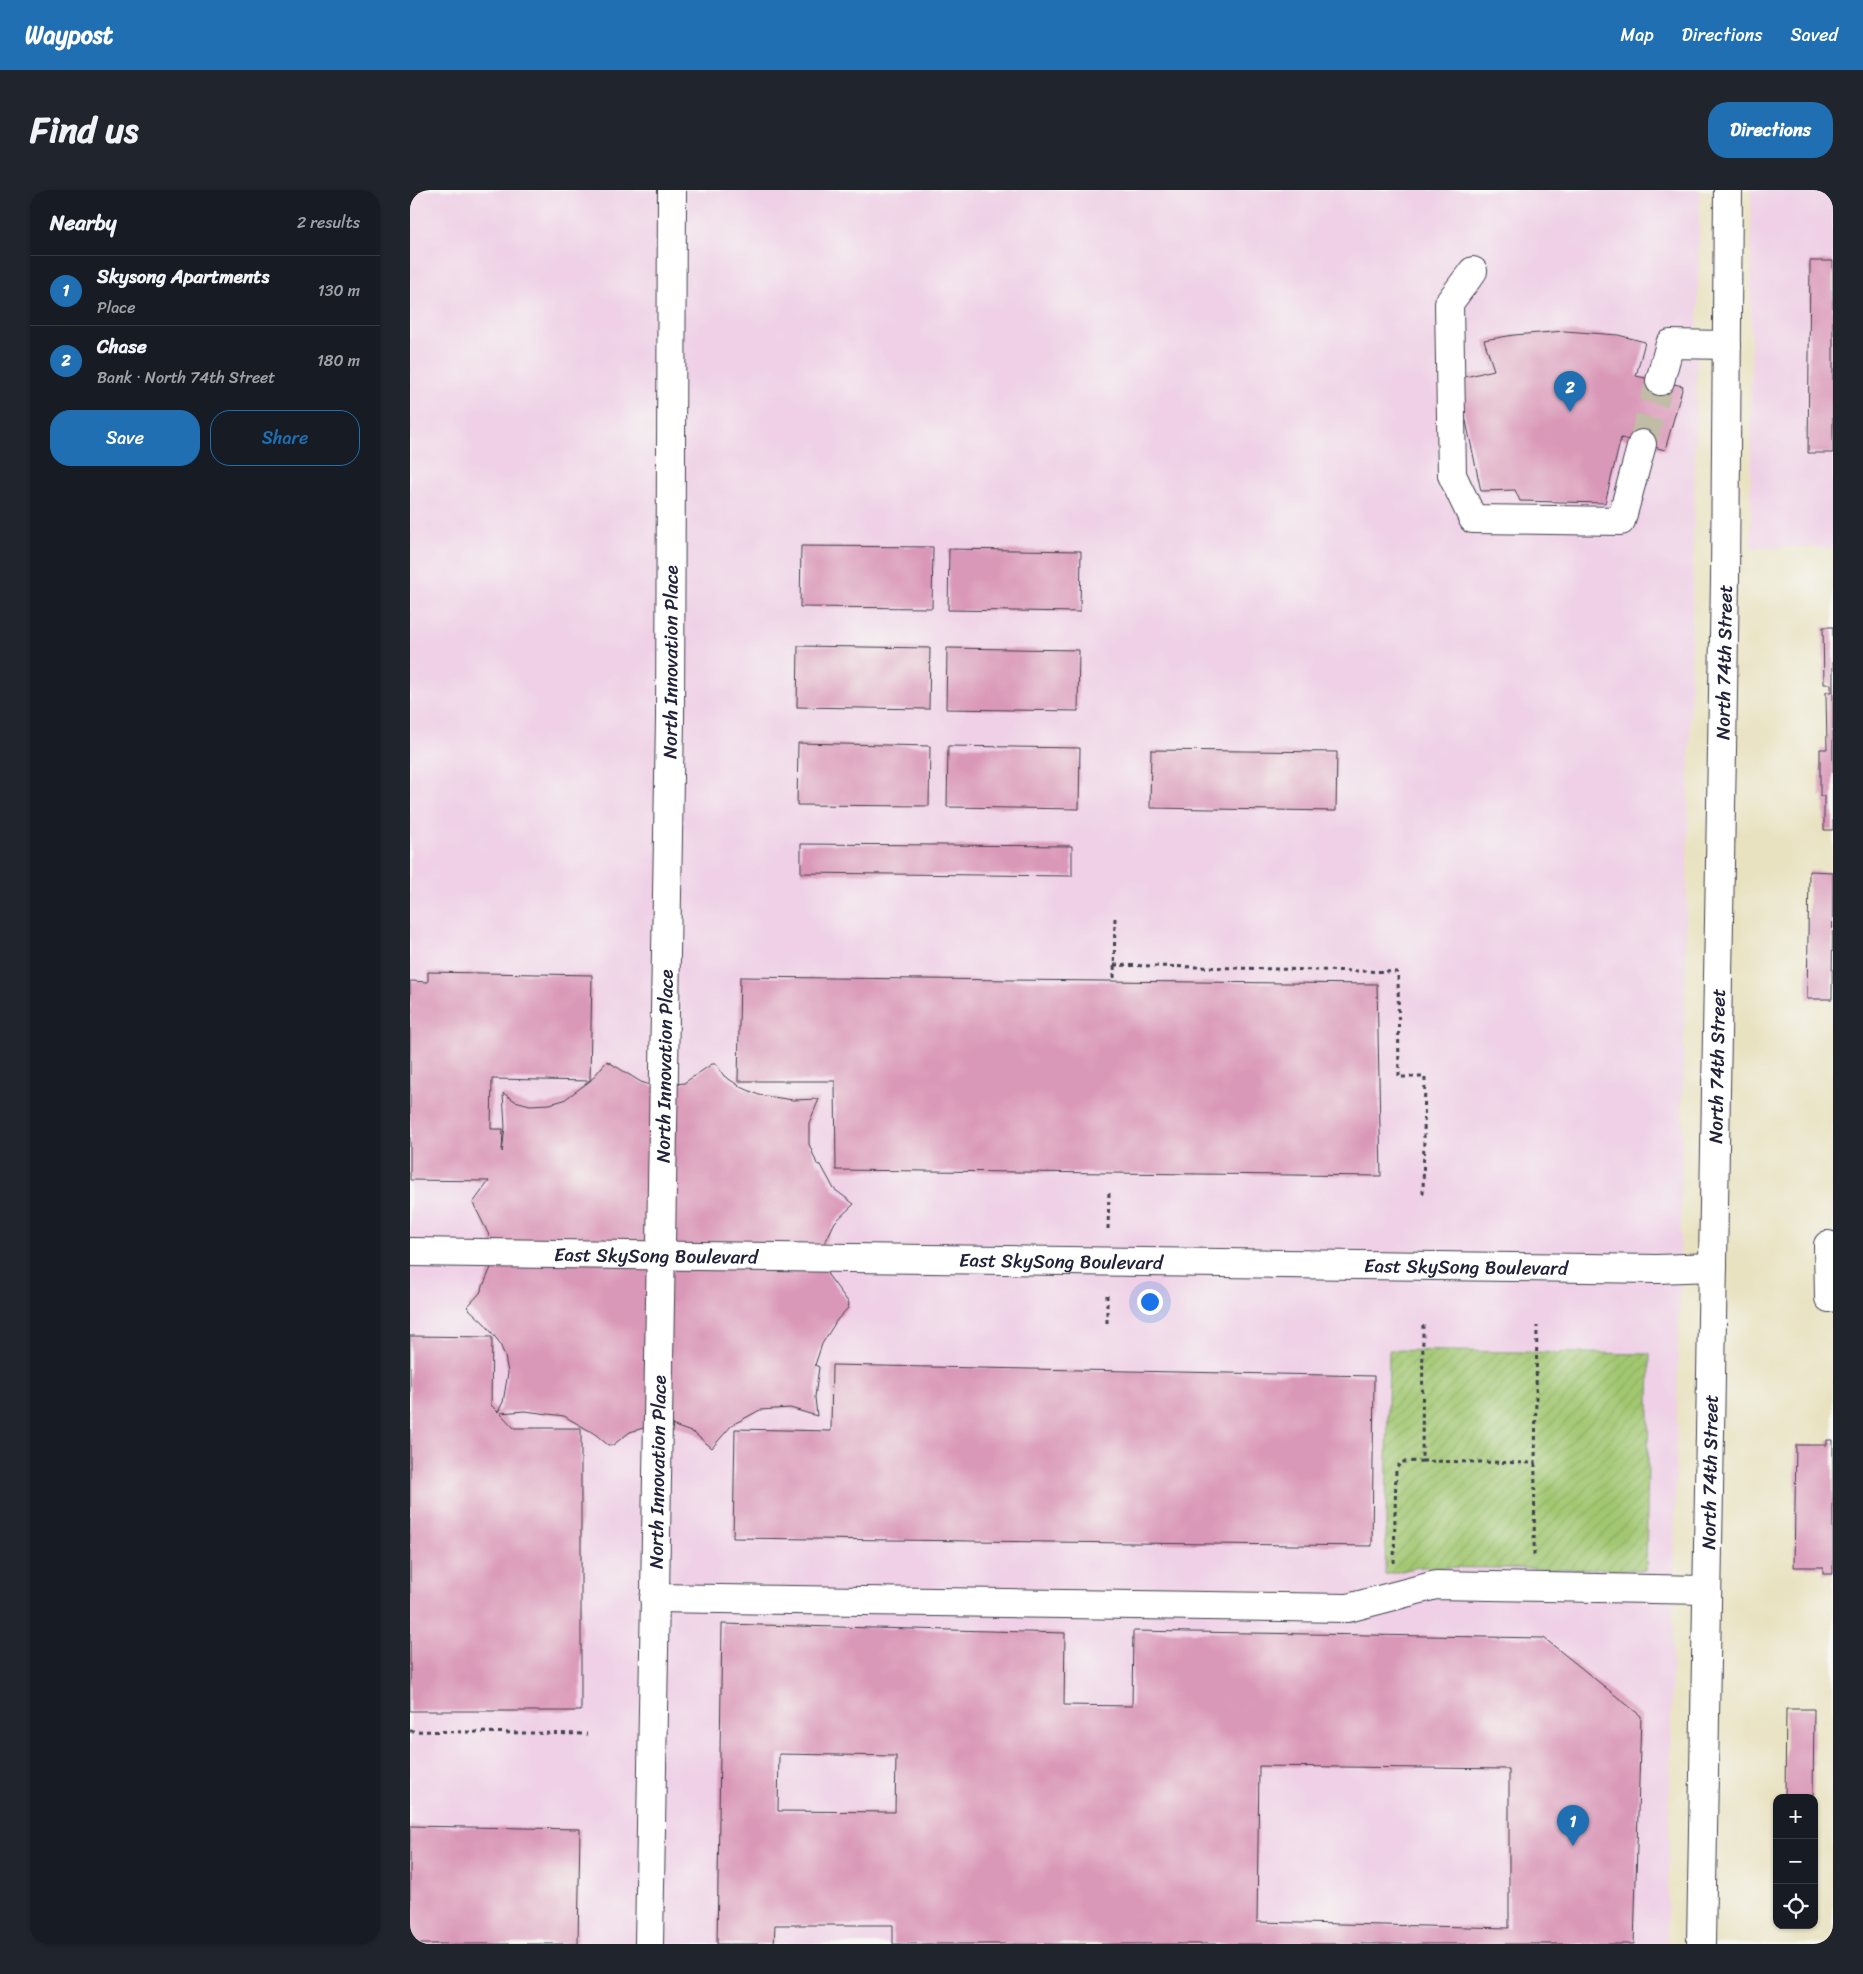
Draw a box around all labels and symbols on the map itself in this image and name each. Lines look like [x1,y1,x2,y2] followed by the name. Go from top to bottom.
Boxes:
[1554,371,1586,412] pin: 2
[653,565,687,759] street label: North Innovation Place
[1706,584,1741,740] street label: North 74th Street
[646,969,682,1163] street label: North Innovation Place
[1699,988,1734,1144] street label: North 74th Street
[554,1237,760,1273] street label: East SkySong Boulevard
[959,1243,1165,1279] street label: East SkySong Boulevard
[1364,1249,1570,1284] street label: East SkySong Boulevard
[1137,1289,1163,1315] your location
[639,1375,675,1569] street label: North Innovation Place
[1691,1394,1727,1550] street label: North 74th Street
[1557,1805,1589,1846] pin: 1

